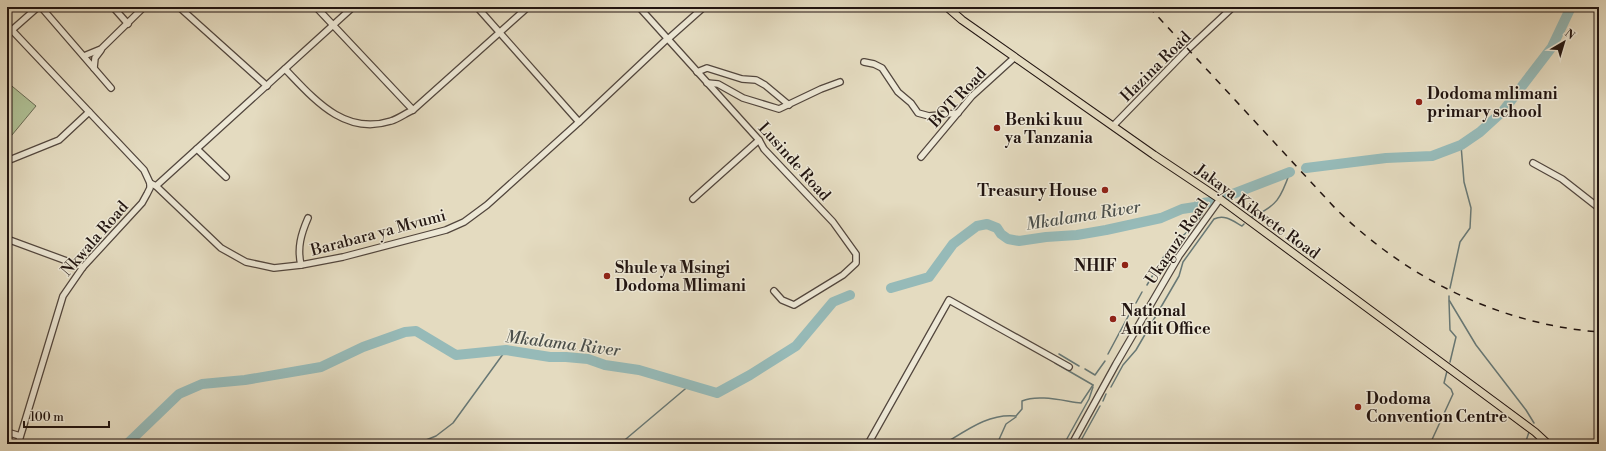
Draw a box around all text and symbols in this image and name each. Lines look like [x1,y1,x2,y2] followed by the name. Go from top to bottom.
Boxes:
[1544,22,1584,62] north arrow
[1116,27,1195,106] street label: Hazina Road
[1562,27,1578,43] text: N
[924,63,991,133] street label: BOT Road
[1427,84,1558,122] place label: Dodoma mlimani primary school
[1414,97,1424,107] marker: Dodoma mlimani primary school
[1004,110,1093,148] place label: Benki kuu ya Tanzania
[754,118,835,205] street label: Lusinde Road
[992,123,1002,133] marker: Benki kuu ya Tanzania
[1190,159,1324,264] street label: Jakaya Kikwete Road
[977,181,1097,201] place label: Treasury House
[1100,185,1110,195] marker: Treasury House
[1141,195,1213,288] street label: Ukaguzi Road
[1024,196,1143,236] water label: Mkalama River
[57,197,133,280] street label: Nkwala Road
[307,205,448,261] street label: Barabara ya Mvumi
[1074,256,1117,276] place label: NHIF
[615,258,746,296] place label: Shule ya Msingi Dodoma Mlimani
[1120,260,1130,270] marker: NHIF
[602,271,612,281] marker: Shule ya Msingi Dodoma Mlimani
[1120,301,1211,339] place label: National Audit Office
[1108,314,1118,324] marker: National Audit Office
[504,326,622,362] water label: Mkalama River
[1366,389,1508,427] place label: Dodoma Convention Centre
[1353,402,1363,412] marker: Dodoma Convention Centre
[24,403,109,429] scale bar
[30,410,64,425] text: 100 m

